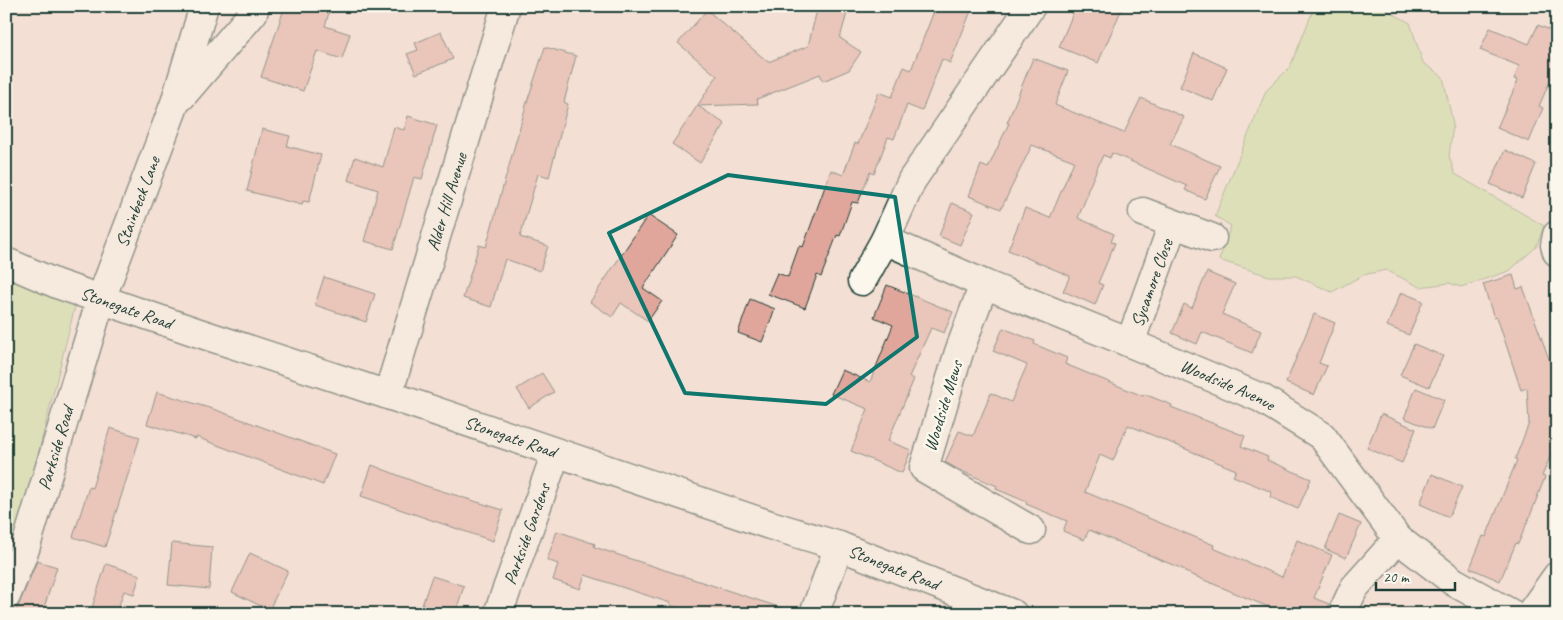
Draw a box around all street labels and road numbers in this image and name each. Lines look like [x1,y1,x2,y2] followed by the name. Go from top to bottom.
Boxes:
[421,149,472,253] street label: Alder Hill Avenue
[111,152,165,250] street label: Stainbeck Lane
[1126,235,1178,330] street label: Sycamore Close
[78,282,178,335] street label: Stonegate Road
[1177,354,1280,416] street label: Woodside Avenue
[919,356,968,454] street label: Woodside Mews
[33,401,79,492] street label: Parkside Road
[462,411,562,463] street label: Stonegate Road
[499,479,556,587] street label: Parkside Gardens
[845,540,945,596] street label: Stonegate Road

